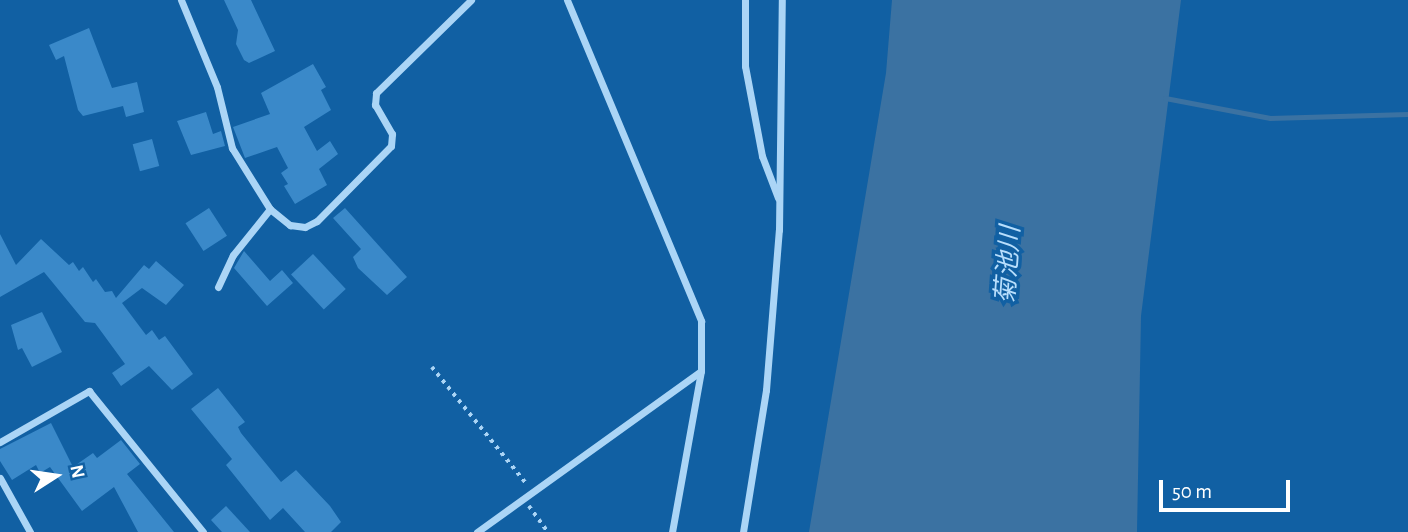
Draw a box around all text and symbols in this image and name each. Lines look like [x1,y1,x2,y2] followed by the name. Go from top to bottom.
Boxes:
[991,225,1027,305] water label: 菊池川
[21,441,91,511] north arrow
[66,463,88,480] text: N
[1163,466,1294,510] scale bar
[1172,481,1212,502] text: 50 m

